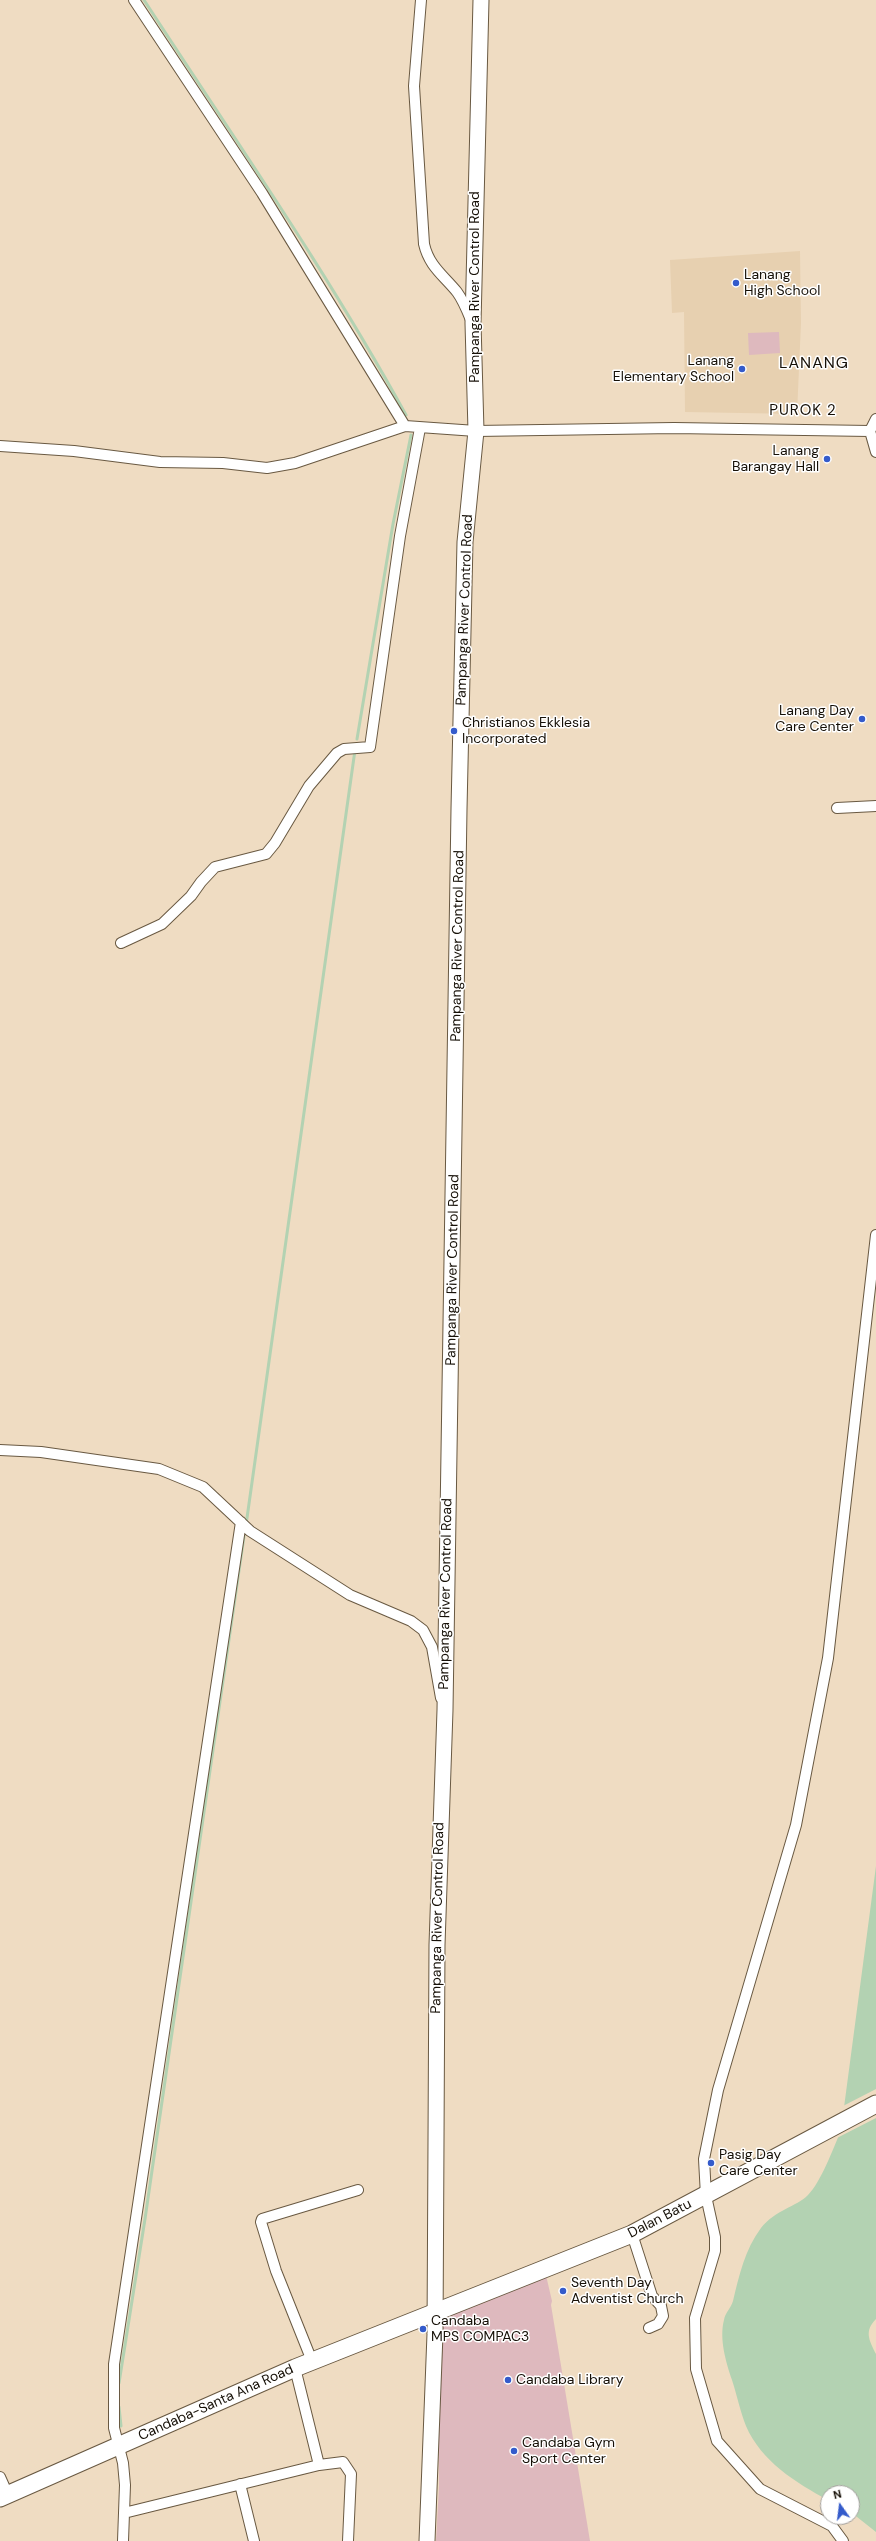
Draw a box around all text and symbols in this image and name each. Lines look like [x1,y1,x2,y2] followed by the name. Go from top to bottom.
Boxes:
[467,191,483,383] street label: Pampanga River Control Road
[744,267,820,300] place label: Lanang High School
[731,278,741,288] marker: Lanang High School
[613,353,734,386] place label: Lanang Elementary School
[779,354,849,374] district label: LANANG
[737,364,747,374] marker: Lanang Elementary School
[769,402,837,420] district label: PUROK 2
[732,443,819,476] place label: Lanang Barangay Hall
[822,454,832,464] marker: Lanang Barangay Hall
[453,514,477,706] street label: Pampanga River Control Road
[775,703,854,736] place label: Lanang Day Care Center
[857,714,867,724] marker: Lanang Day Care Center
[462,715,590,748] place label: Christianos Ekklesia Incorporated
[449,726,459,736] marker: Christianos Ekklesia Incorporated
[448,850,468,1042] street label: Pampanga River Control Road
[443,1174,463,1366] street label: Pampanga River Control Road
[436,1498,456,1690] street label: Pampanga River Control Road
[428,1822,448,2014] street label: Pampanga River Control Road
[719,2147,798,2180] place label: Pasig Day Care Center
[706,2158,716,2168] marker: Pasig Day Care Center
[625,2196,695,2242] street label: Dalan Batu
[571,2275,684,2308] place label: Seventh Day Adventist Church
[558,2286,568,2296] marker: Seventh Day Adventist Church
[431,2313,529,2346] place label: Candaba MPS COMPAC3
[418,2324,428,2334] marker: Candaba MPS COMPAC3
[136,2361,296,2445] street label: Candaba-Santa Ana Road
[516,2372,623,2388] place label: Candaba Library
[503,2375,513,2385] marker: Candaba Library
[522,2435,615,2468] place label: Candaba Gym Sport Center
[509,2446,519,2456] marker: Candaba Gym Sport Center
[820,2485,860,2525] north arrow
[832,2487,843,2502] text: N

